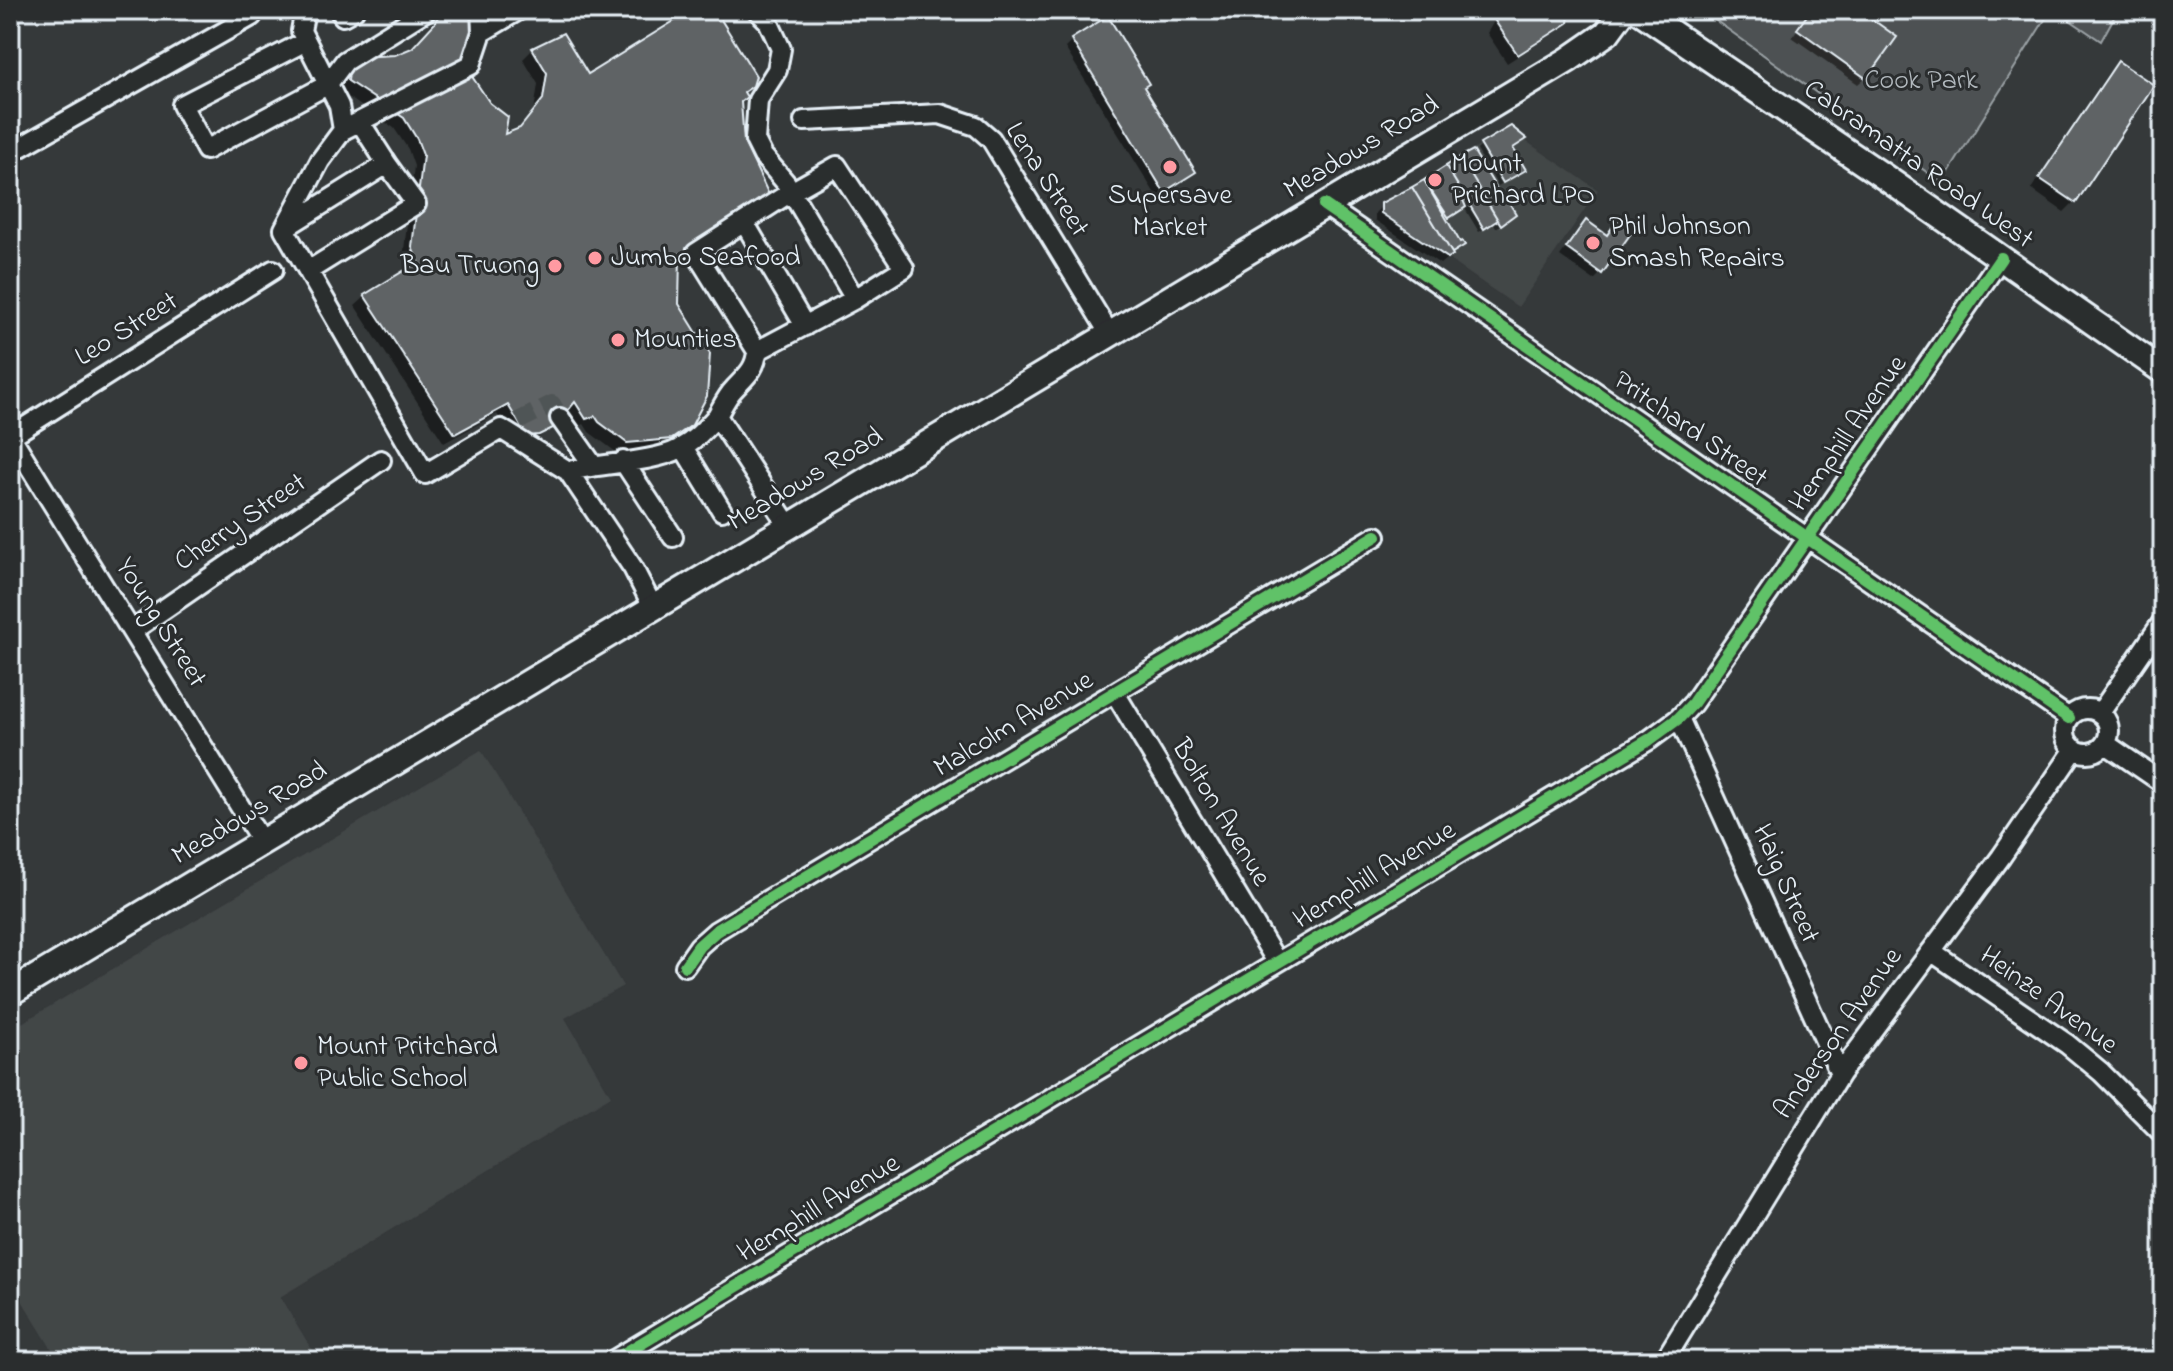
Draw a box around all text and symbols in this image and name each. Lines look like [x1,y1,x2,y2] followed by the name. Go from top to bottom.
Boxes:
[1864,61,1978,102] park label: Cook Park
[1795,70,2041,260] street label: Cabramatta Road West
[1276,85,1448,211] street label: Meadows Road
[994,115,1098,245] street label: Lena Street
[1451,144,1595,217] place label: Mount Prichard LPO
[1161,158,1179,176] marker: Supersave Market
[1426,171,1444,189] marker: Mount Prichard LPO
[1108,176,1232,249] place label: Supersave Market
[1609,207,1785,280] place label: Phil Johnson Smash Repairs
[1584,234,1602,252] marker: Phil Johnson Smash Repairs
[611,238,801,279] place label: Jumbo Seafood
[399,246,539,287] place label: Bau Truong
[586,249,604,267] marker: Jumbo Seafood
[546,257,564,275] marker: Bau Truong
[67,282,187,378] street label: Leo Street
[634,320,737,361] place label: Mounties
[609,331,627,349] marker: Mounties
[1780,347,1919,521] street label: Hemphill Avenue
[1604,361,1776,499] street label: Pritchard Street
[720,417,892,543] street label: Meadows Road
[167,464,315,582] street label: Cherry Street
[104,550,216,696] street label: Young Street
[926,661,1102,789] street label: Malcolm Avenue
[1159,731,1280,895] street label: Bolton Avenue
[164,751,336,877] street label: Meadows Road
[1286,811,1465,941] street label: Hemphill Avenue
[1741,818,1829,950] street label: Haig Street
[1970,937,2126,1066] street label: Heinze Avenue
[1764,939,1914,1128] street label: Anderson Avenue
[317,1027,498,1100] place label: Mount Pritchard Public School
[292,1054,310,1072] marker: Mount Pritchard Public School
[730,1144,909,1274] street label: Hemphill Avenue

